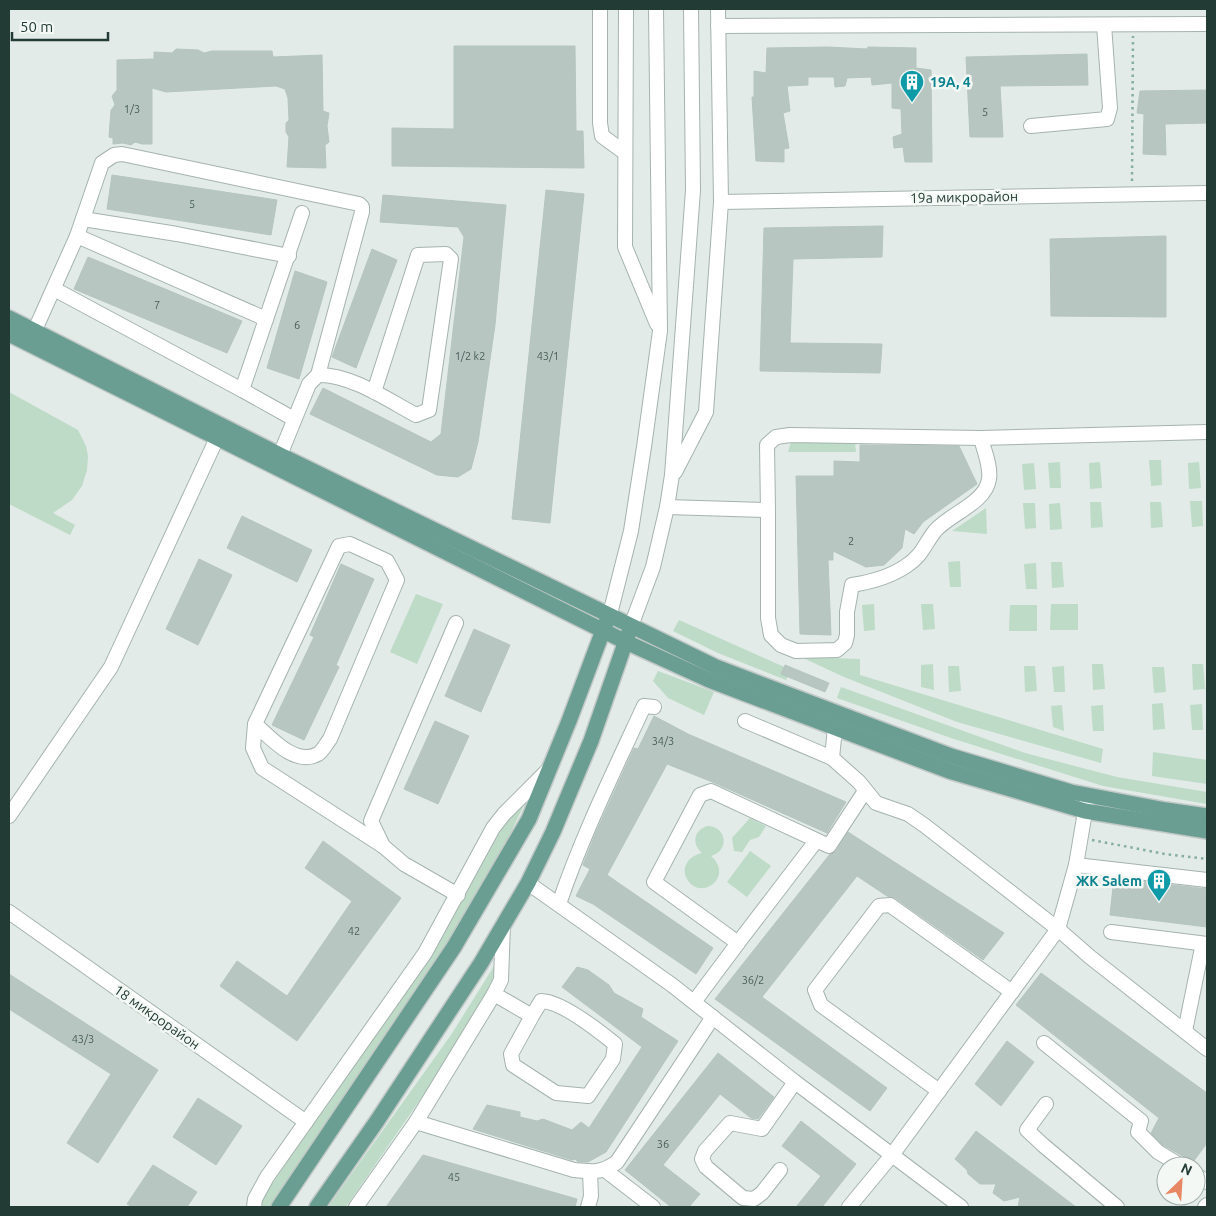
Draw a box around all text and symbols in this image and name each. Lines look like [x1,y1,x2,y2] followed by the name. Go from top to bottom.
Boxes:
[12,10,109,42] scale bar
[20,18,53,35] text: 50 m
[899,69,925,103] building icon: 19А, 4
[930,74,971,90] place label: 19А, 4
[124,103,140,115] house number: 1/3
[982,106,988,118] house number: 5
[910,188,1018,206] street label: 19а микрорайон
[189,198,195,210] house number: 5
[154,299,160,311] house number: 7
[294,319,300,331] house number: 6
[455,350,485,362] house number: 1/2 k2
[537,350,559,362] house number: 43/1
[848,535,854,547] house number: 2
[652,735,674,747] house number: 34/3
[1146,868,1172,902] building icon: ЖК Salem
[1076,873,1142,889] place label: ЖК Salem
[348,925,360,937] house number: 42
[742,974,764,986] house number: 36/2
[111,981,203,1053] street label: 18 микрорайон
[72,1033,94,1045] house number: 43/3
[657,1138,669,1150] house number: 36
[1156,1156,1206,1206] north arrow
[1178,1160,1195,1179] text: N
[448,1171,460,1183] house number: 45

